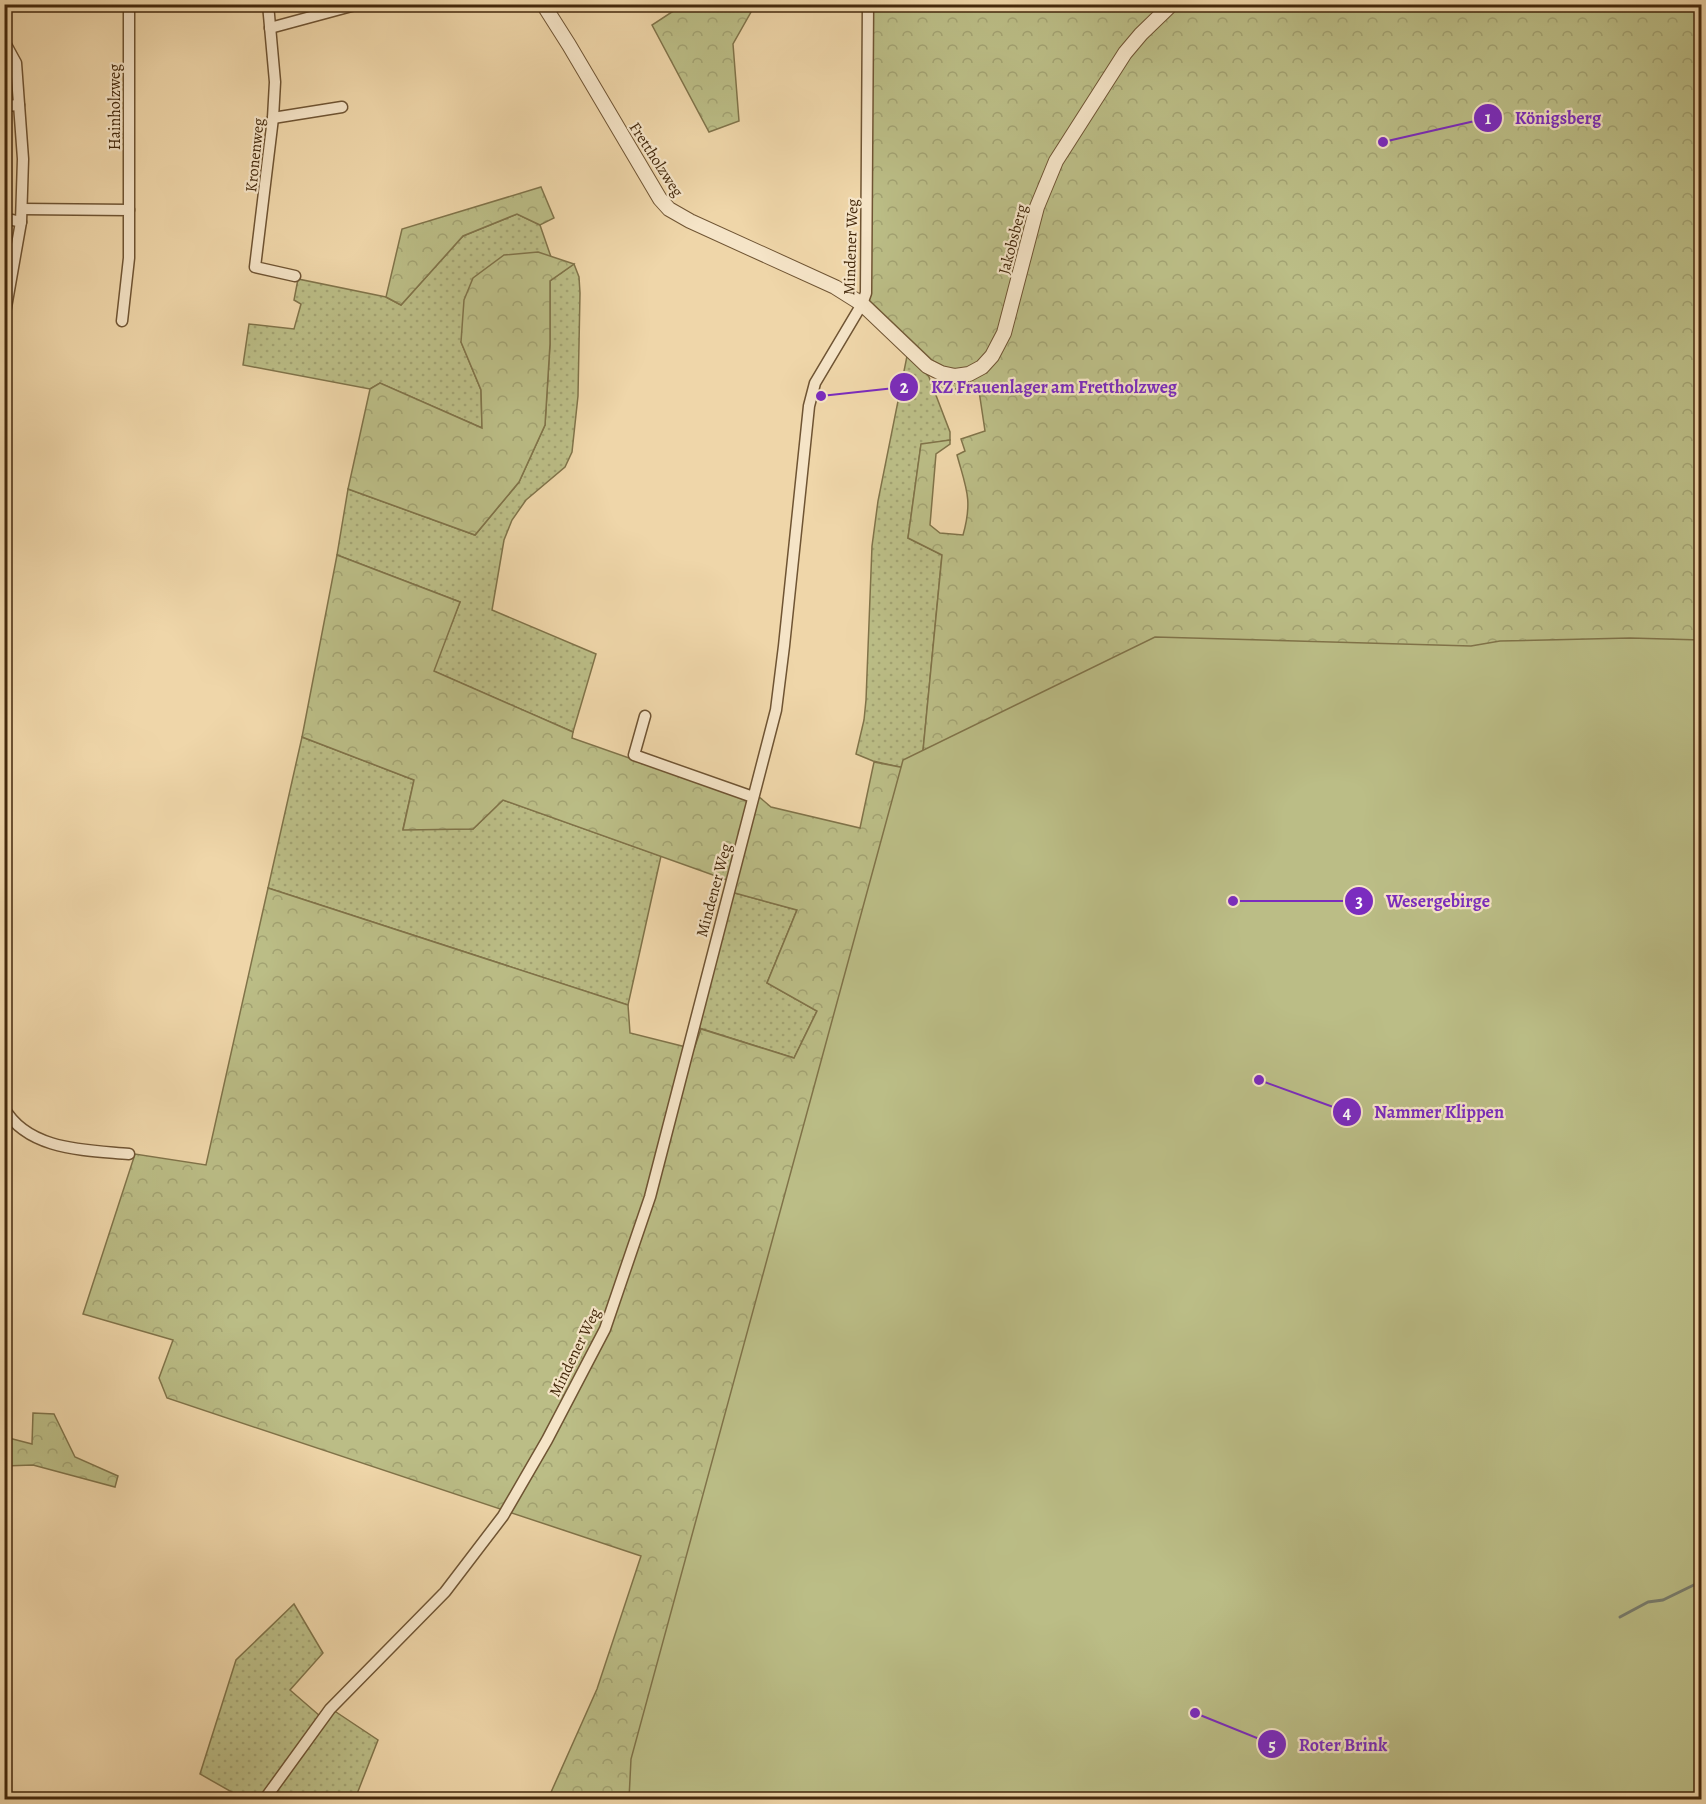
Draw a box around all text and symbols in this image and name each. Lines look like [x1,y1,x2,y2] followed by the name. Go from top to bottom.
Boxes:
[104,64,126,150] street label: Hainholzweg
[1473,100,1613,136] callout: Königsberg
[1485,106,1492,130] text: 1
[1515,106,1602,130] text: Königsberg
[240,117,270,193] street label: Kronenweg
[624,118,689,201] street label: Frettholzweg
[838,198,864,296] street label: Mindener Weg
[993,202,1033,277] street label: Jakobsberg
[889,369,1189,405] callout: KZ Frauenlager am Frettholzweg
[900,375,909,399] text: 2
[931,375,1178,399] text: KZ Frauenlager am Frettholzweg
[691,841,737,940] street label: Mindener Weg
[1344,883,1502,919] callout: Wesergebirge
[1355,889,1363,913] text: 3
[1385,889,1490,913] text: Wesergebirge
[1332,1094,1516,1130] callout: Nammer Klippen
[1343,1100,1352,1124] text: 4
[1374,1100,1504,1124] text: Nammer Klippen
[544,1304,606,1401] street label: Mindener Weg
[1257,1726,1399,1762] callout: Roter Brink
[1268,1733,1276,1757] text: 5
[1299,1733,1388,1757] text: Roter Brink

